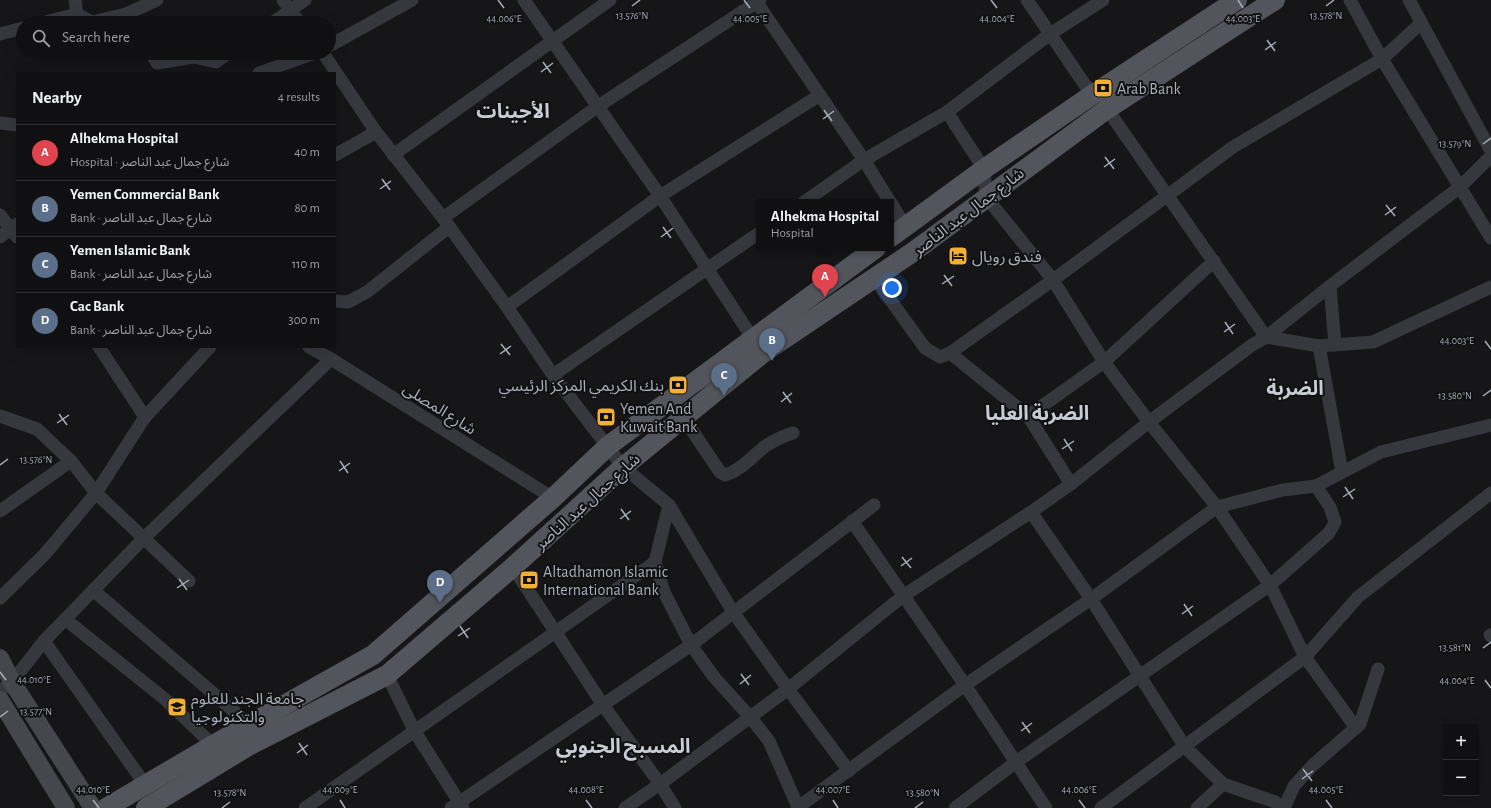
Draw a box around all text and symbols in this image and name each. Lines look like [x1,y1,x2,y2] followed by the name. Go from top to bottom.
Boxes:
[616,11,648,21] text: 13.576°N
[1310,11,1342,21] text: 13.578°N
[487,14,522,24] text: 44.006°E
[733,14,767,24] text: 44.005°E
[979,14,1015,24] text: 44.004°E
[1226,14,1260,24] text: 44.003°E
[16,16,336,60] search box
[30,27,52,49] icon: search
[62,30,130,45] text: Search here
[1092,77,1114,99] bank icon: Arab Bank
[1117,81,1181,97] place label: Arab Bank
[32,89,82,106] text: Nearby
[278,91,320,104] text: 4 results
[476,100,550,123] district label: الأجينات
[70,131,178,146] text: Alhekma Hospital
[1439,139,1471,149] text: 13.579°N
[41,146,49,159] text: A
[294,146,320,159] text: 40 m
[70,156,230,169] text: Hospital · شارع جمال عبد الناصر
[909,165,1030,262] street label: شارع جمال عبد الناصر
[70,187,219,202] text: Yemen Commercial Bank
[756,199,894,251] popup
[41,202,49,215] text: B
[294,202,320,215] text: 80 m
[771,209,879,224] text: Alhekma Hospital
[70,212,212,225] text: Bank · شارع جمال عبد الناصر
[771,227,814,240] text: Hospital
[70,243,190,258] text: Yemen Islamic Bank
[947,245,969,267] hotel icon: فندق رويال
[972,249,1042,267] place label: فندق رويال
[42,258,48,271] text: C
[292,258,320,271] text: 110 m
[812,264,838,297] pin: A
[70,268,212,281] text: Bank · شارع جمال عبد الناصر
[882,278,902,298] your location
[70,299,124,314] text: Cac Bank
[41,314,49,327] text: D
[288,314,320,327] text: 300 m
[70,324,212,337] text: Bank · شارع جمال عبد الناصر
[759,328,785,361] pin: B
[1440,336,1474,346] text: 44.003°E
[711,363,737,396] pin: C
[667,374,689,396] bank icon: بنك الكريمي المركز الرئيسي
[498,378,664,398] place label: بنك الكريمي المركز الرئيسي
[1266,378,1324,400] district label: الضربة
[398,380,479,441] street label: شارع المصلى
[1438,391,1472,401] text: 13.580°N
[620,401,698,435] place label: Yemen And Kuwait Bank
[985,403,1089,425] district label: الضربة العليا
[595,406,617,428] bank icon: Yemen And Kuwait Bank
[532,451,646,556] street label: شارع جمال عبد الناصر
[20,455,52,465] text: 13.576°N
[543,564,668,598] place label: Altadhamon Islamic International Bank
[518,569,540,591] bank icon: Altadhamon Islamic International Bank
[427,570,453,603] pin: D
[1439,643,1471,653] text: 13.581°N
[17,675,51,685] text: 44.010°E
[1439,676,1475,686] text: 44.004°E
[191,691,304,726] place label: جامعة الجند للعلوم والتكنولوجيا
[166,696,188,718] school or university icon: جامعة الجند للعلوم والتكنولوجيا
[20,707,52,717] text: 13.577°N
[1443,724,1479,796] map controls
[1443,724,1479,760] button: +
[556,737,690,763] district label: المسبح الجنوبي
[1443,760,1479,796] button: −
[76,785,110,795] text: 44.010°E
[323,785,358,795] text: 44.009°E
[569,785,604,795] text: 44.008°E
[816,785,850,795] text: 44.007°E
[1062,785,1097,795] text: 44.006°E
[1309,785,1343,795] text: 44.005°E
[214,788,246,798] text: 13.578°N
[906,788,940,798] text: 13.580°N

